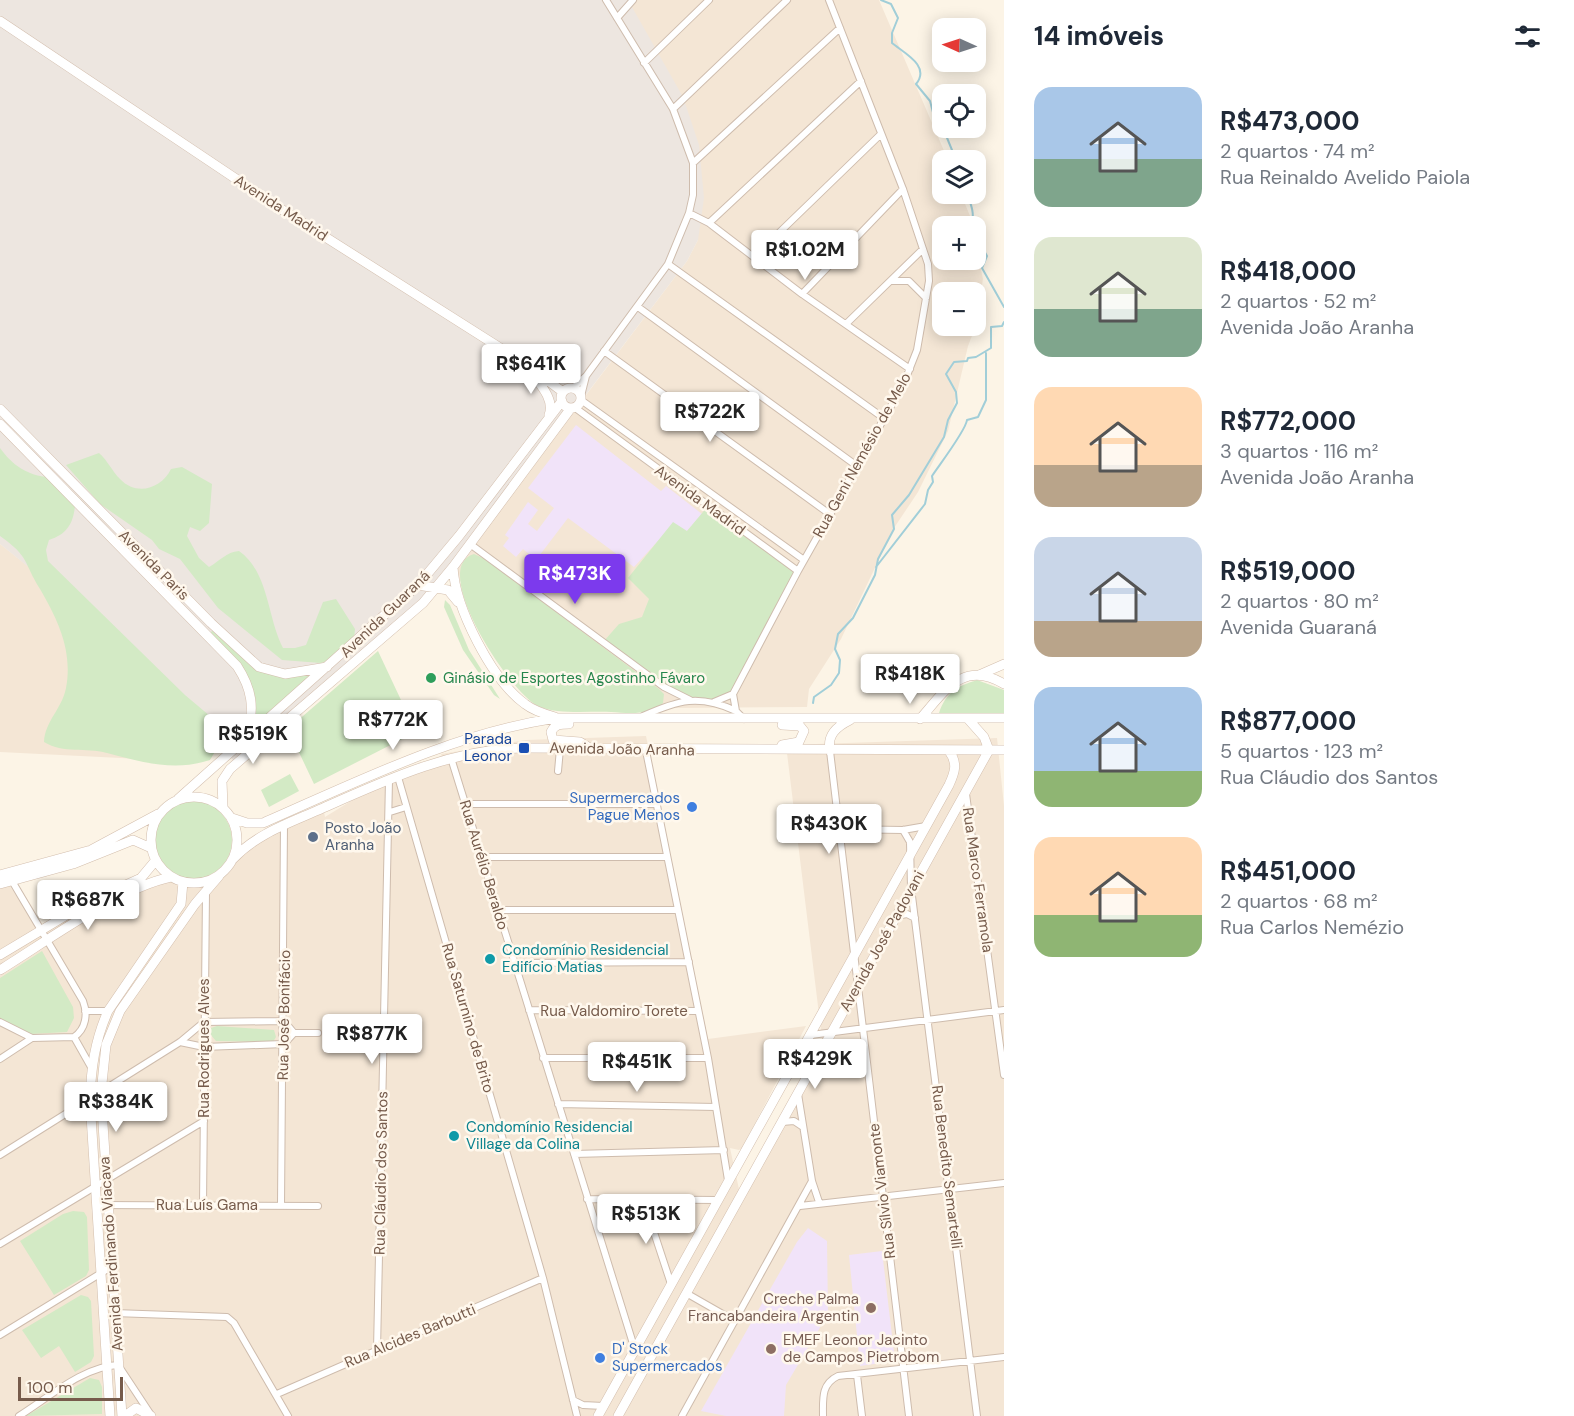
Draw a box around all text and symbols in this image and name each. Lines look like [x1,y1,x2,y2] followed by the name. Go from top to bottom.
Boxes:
[932,18,986,72] north arrow
[932,18,986,336] map controls
[1034,19,1164,53] text: 14 imóveis
[1511,20,1544,53] icon: filters
[932,84,986,138] button: locate
[1220,104,1360,138] text: R$473,000
[1082,111,1154,183] icon: home
[1220,138,1375,164] text: 2 quartos · 74 m²
[932,150,986,204] button: layers
[1220,164,1470,190] text: Rua Reinaldo Avelido Paiola
[230,170,332,246] street label: Avenida Madrid
[932,216,986,270] button: +
[750,230,860,281] pin: R$1.02M
[765,236,845,262] text: R$1.02M
[1220,254,1356,288] text: R$418,000
[1082,261,1154,333] icon: home
[932,282,986,336] button: −
[1220,288,1376,314] text: 2 quartos · 52 m²
[1220,314,1414,340] text: Avenida João Aranha
[482,344,580,395] pin: R$641K
[496,350,566,376] text: R$641K
[808,369,916,541] street label: Rua Geni Nemésio de Melo
[661,392,759,443] pin: R$722K
[674,398,746,424] text: R$722K
[1220,404,1356,438] text: R$772,000
[1082,411,1154,483] icon: home
[1220,438,1378,464] text: 3 quartos · 116 m²
[651,460,749,540] street label: Avenida Madrid
[1220,464,1414,490] text: Avenida João Aranha
[114,525,194,605] street label: Avenida Paris
[526,554,624,605] pin: R$473K
[1220,554,1356,588] text: R$519,000
[538,560,612,586] text: R$473K
[1082,561,1154,633] icon: home
[336,566,434,662] street label: Avenida Guaraná
[1220,588,1379,614] text: 2 quartos · 80 m²
[1220,614,1377,640] text: Avenida Guaraná
[861,654,959,705] pin: R$418K
[875,660,945,686] text: R$418K
[443,668,705,688] place label: Ginásio de Esportes Agostinho Fávaro
[424,671,438,685] marker: Ginásio de Esportes Agostinho Fávaro
[344,700,442,751] pin: R$772K
[1220,704,1356,738] text: R$877,000
[358,706,428,732] text: R$772K
[1082,711,1154,783] icon: home
[204,714,302,765] pin: R$519K
[218,720,288,746] text: R$519K
[464,729,512,766] place label: Parada Leonor
[549,738,695,760] street label: Avenida João Aranha
[1220,738,1383,764] text: 5 quartos · 123 m²
[517,741,531,755] marker: Parada Leonor
[1220,764,1438,790] text: Rua Cláudio dos Santos
[570,788,680,825] place label: Supermercados Pague Menos
[455,798,513,932] street label: Rua Aurélio Beraldo
[685,800,699,814] marker: Supermercados Pague Menos
[780,804,878,855] pin: R$430K
[958,806,998,954] street label: Rua Marco Ferramola
[791,810,867,836] text: R$430K
[325,818,401,855] place label: Posto João Aranha
[306,830,320,844] marker: Posto João Aranha
[1220,854,1356,888] text: R$451,000
[1082,861,1154,933] icon: home
[835,867,929,1015] street label: Avenida José Padovani
[39,880,137,931] pin: R$687K
[51,886,125,912] text: R$687K
[1220,888,1378,914] text: 2 quartos · 68 m²
[1220,914,1404,940] text: Rua Carlos Nemézio
[502,940,669,977] place label: Condomínio Residencial Edifício Matias
[437,941,499,1095] street label: Rua Saturnino de Brito
[273,950,295,1080] street label: Rua José Bonifácio
[483,952,497,966] marker: Condomínio Residencial Edifício Matias
[194,978,214,1118] street label: Rua Rodrigues Alves
[540,1001,688,1021] street label: Rua Valdomiro Torete
[323,1014,421,1065] pin: R$877K
[336,1020,408,1046] text: R$877K
[766,1039,864,1090] pin: R$429K
[588,1042,686,1093] pin: R$451K
[778,1045,852,1071] text: R$429K
[602,1048,672,1074] text: R$451K
[67,1082,165,1133] pin: R$384K
[927,1084,967,1250] street label: Rua Benedito Semartelli
[78,1088,154,1114] text: R$384K
[370,1091,392,1255] street label: Rua Cláudio dos Santos
[466,1117,633,1154] place label: Condomínio Residencial Village da Colina
[864,1122,900,1260] street label: Rua Sílvio Viamonte
[447,1129,461,1143] marker: Condomínio Residencial Village da Colina
[94,1156,128,1352] street label: Avenida Ferdinando Viacava
[597,1194,695,1245] pin: R$513K
[156,1195,258,1215] street label: Rua Luís Gama
[611,1200,681,1226] text: R$513K
[688,1289,859,1326] place label: Creche Palma Francabandeira Argentin
[341,1299,479,1373] street label: Rua Alcides Barbutti
[864,1301,878,1315] marker: Creche Palma Francabandeira Argentin
[783,1330,939,1367] place label: EMEF Leonor Jacinto de Campos Pietrobom
[612,1339,722,1376] place label: D' Stock Supermercados
[764,1342,778,1356] marker: EMEF Leonor Jacinto de Campos Pietrobom
[593,1351,607,1365] marker: D' Stock Supermercados
[18,1374,123,1402] scale bar
[27,1377,72,1398] text: 100 m

